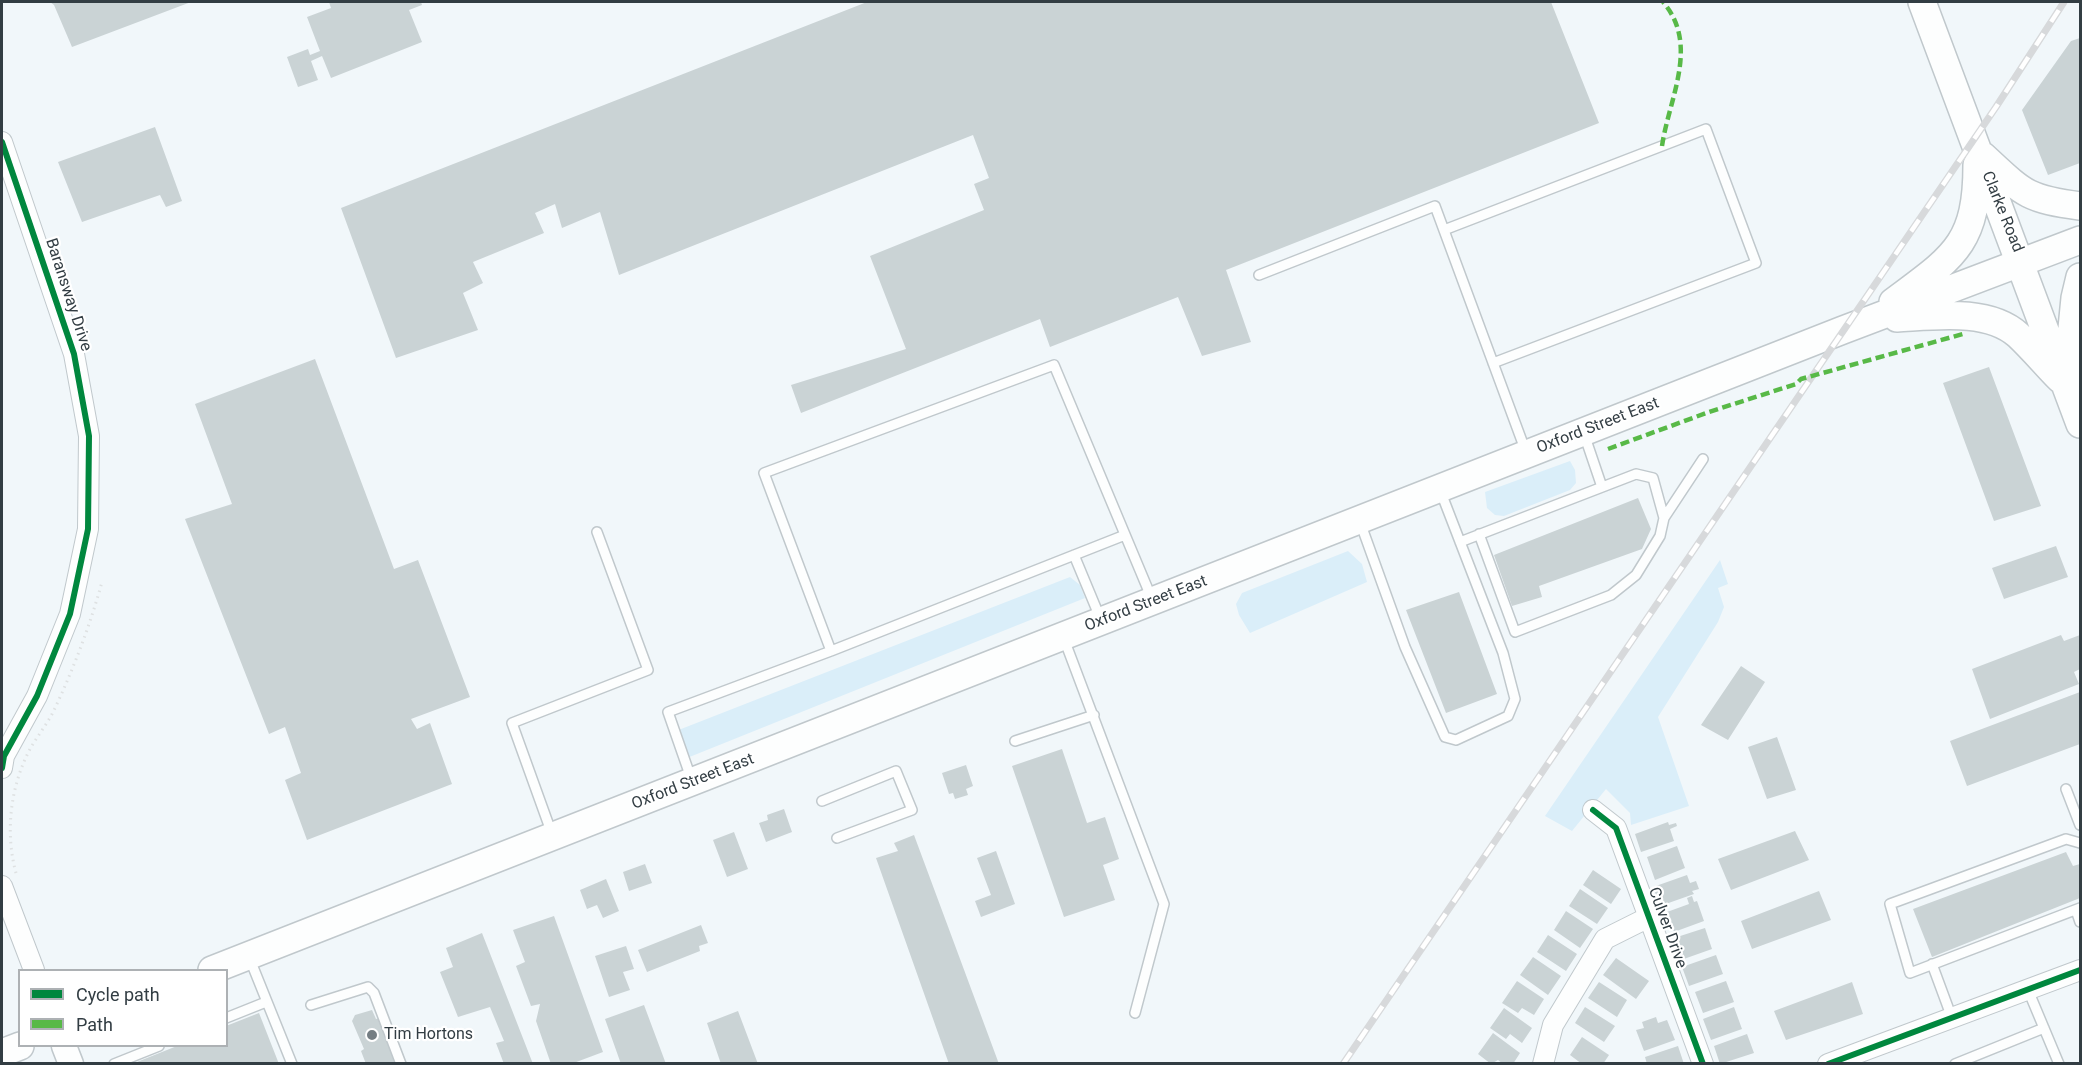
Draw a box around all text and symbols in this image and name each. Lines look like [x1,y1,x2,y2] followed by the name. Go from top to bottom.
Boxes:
[1977,169,2027,255] street label: Clarke Road
[41,236,95,354] street label: Baransway Drive
[1534,394,1662,458] street label: Oxford Street East
[1082,572,1210,636] street label: Oxford Street East
[629,750,757,814] street label: Oxford Street East
[1644,885,1690,971] street label: Culver Drive
[18,969,228,1047] legend
[76,984,160,1005] text: Cycle path
[76,1014,113,1035] text: Path
[384,1025,473,1045] place label: Tim Hortons
[365,1028,379,1042] marker: Tim Hortons

